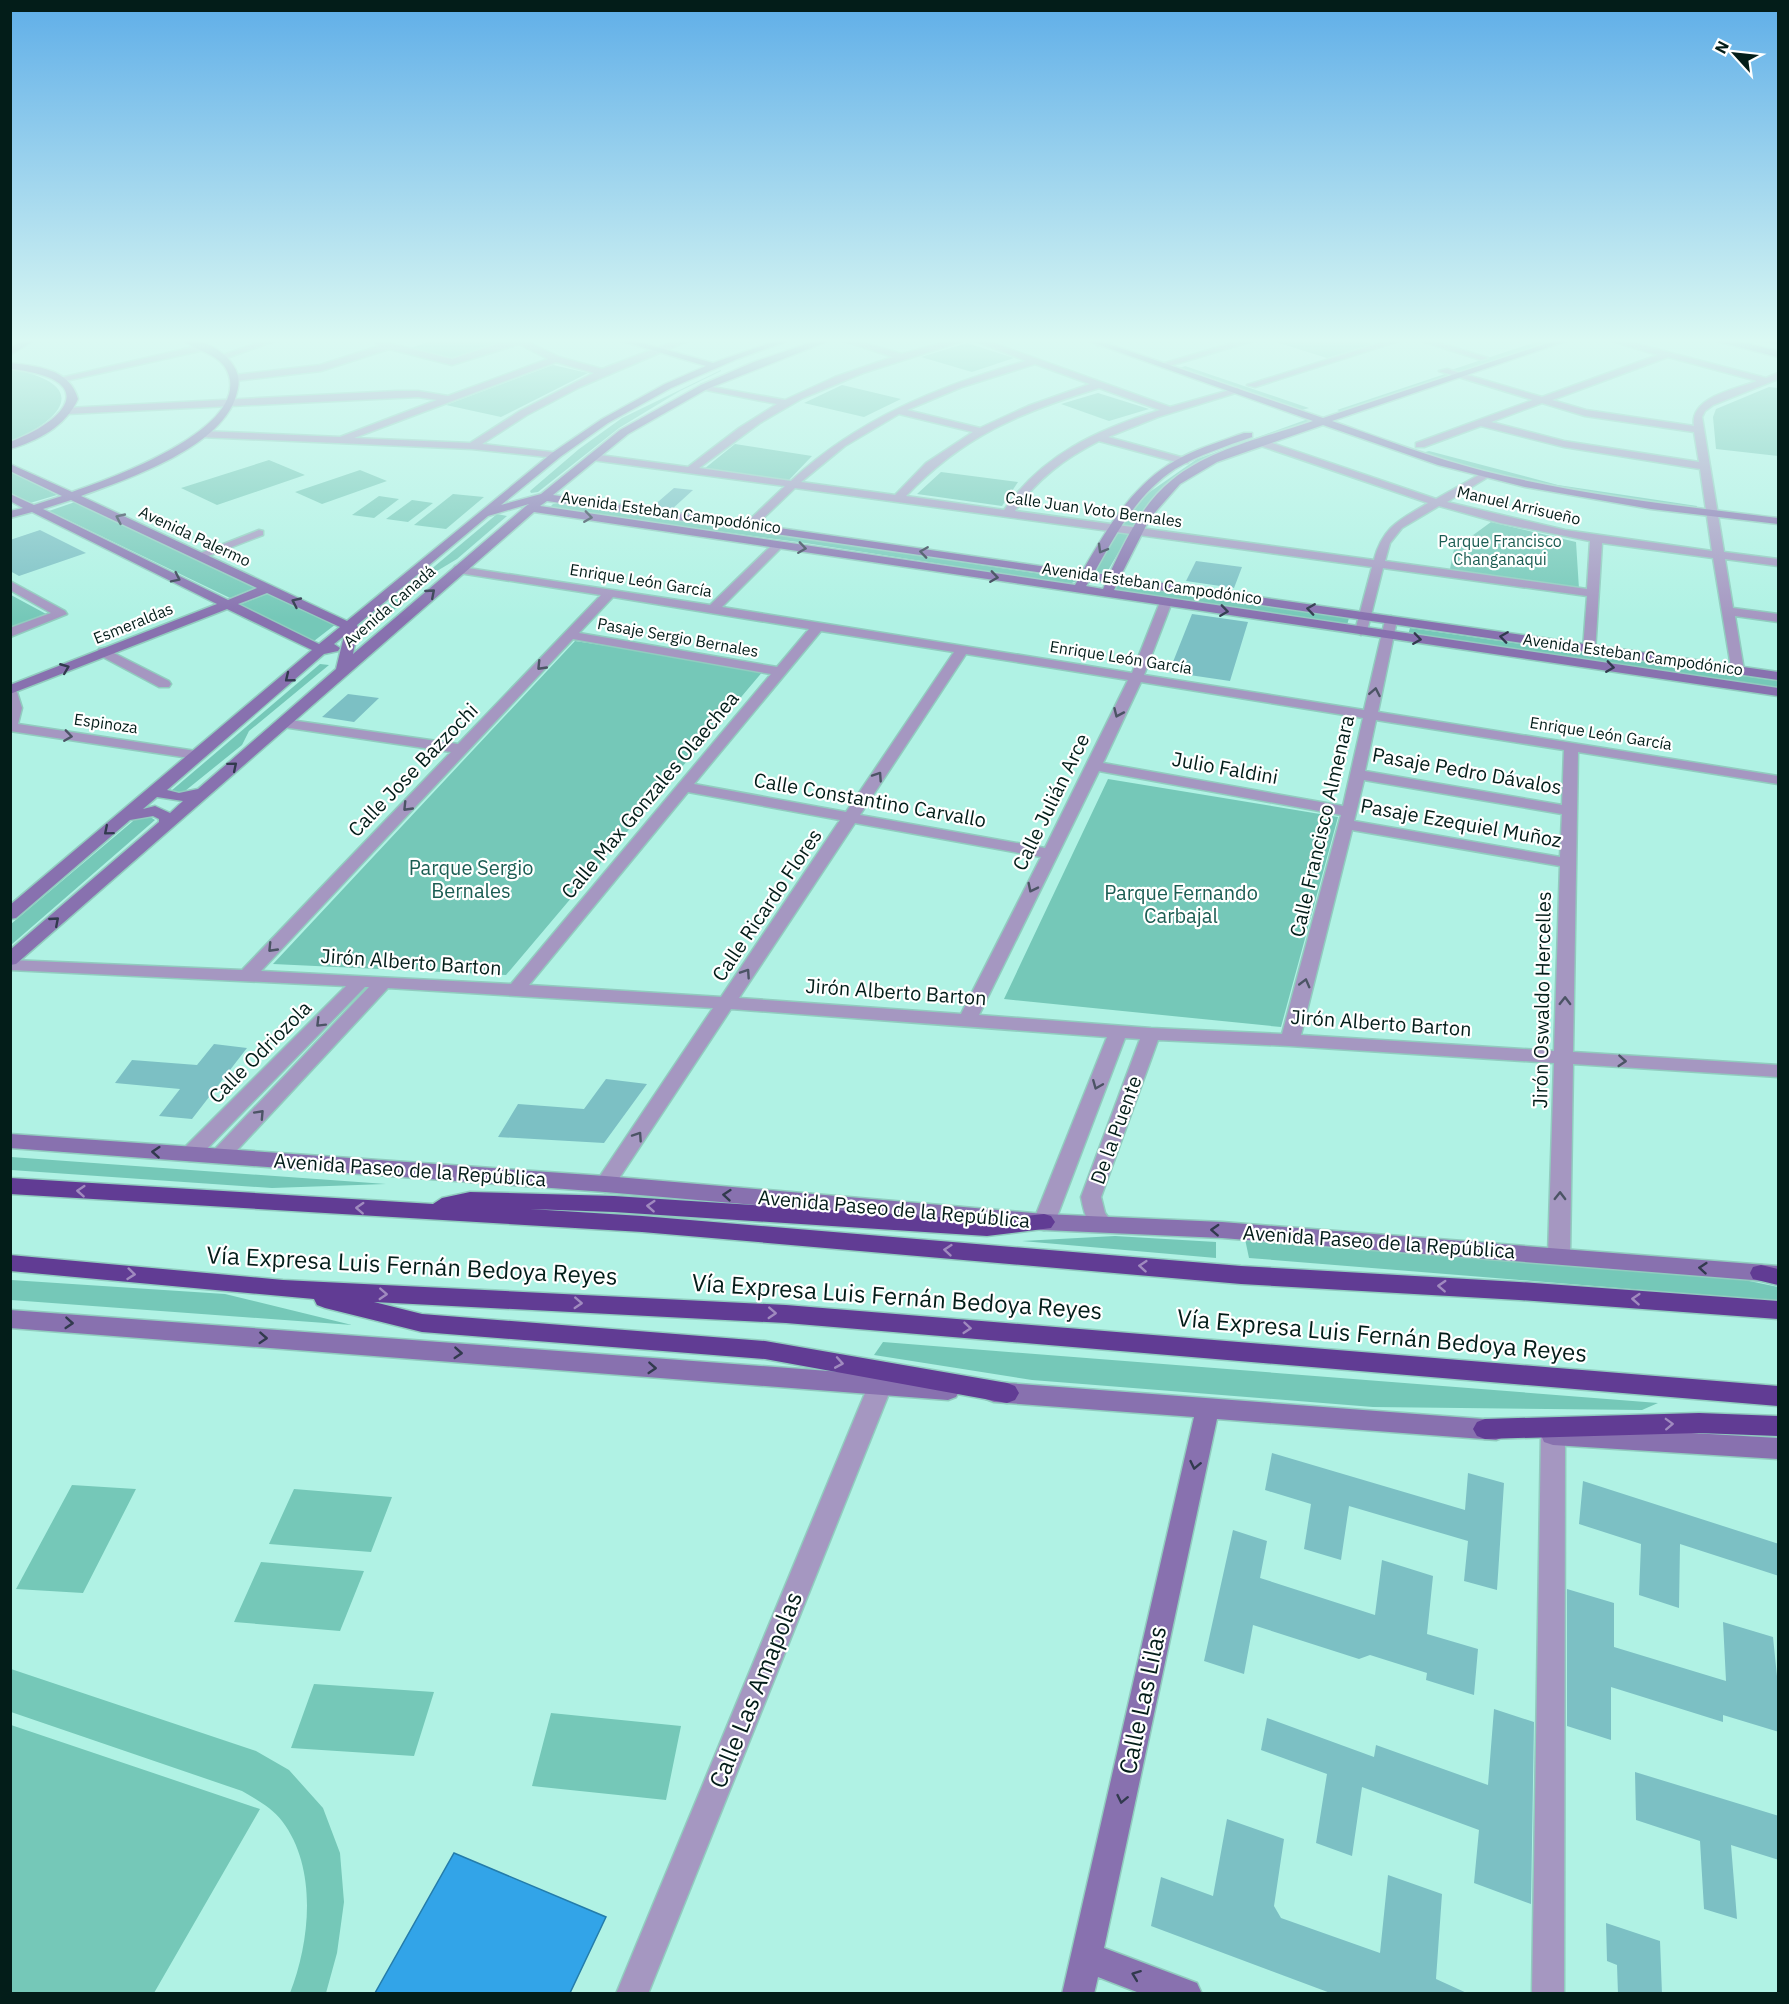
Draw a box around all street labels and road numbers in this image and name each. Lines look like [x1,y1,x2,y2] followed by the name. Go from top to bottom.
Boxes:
[1455,481,1583,529] street label: Manuel Arrisueño
[560,487,782,537] street label: Avenida Esteban Campodónico
[1004,487,1184,531] street label: Calle Juan Voto Bernales
[136,501,254,571] street label: Avenida Palermo
[1041,558,1263,608] street label: Avenida Esteban Campodónico
[568,559,714,601] street label: Enrique León García
[339,560,439,651] street label: Avenida Canadá
[90,598,176,648] street label: Esmeraldas
[596,613,760,661] street label: Pasaje Sergio Bernales
[1522,629,1744,679] street label: Avenida Esteban Campodónico
[1048,636,1194,678] street label: Enrique León García
[555,685,745,904] street label: Calle Max Gonzales Olaechea
[342,697,484,842] street label: Calle Jose Bazzochi
[73,709,140,737] street label: Espinoza
[1283,712,1360,940] street label: Calle Francisco Almenara
[1528,712,1674,754] street label: Enrique León García
[1006,729,1095,875] street label: Calle Julián Arce
[1370,741,1564,800] street label: Pasaje Pedro Dávalos
[1170,745,1280,790] street label: Julio Faldini
[752,766,988,833] street label: Calle Constantino Carvallo
[1358,792,1564,854] street label: Pasaje Ezequiel Muñoz
[705,823,828,986] street label: Calle Ricardo Flores
[1526,891,1557,1109] street label: Jirón Oswaldo Hercelles
[320,942,503,981] street label: Jirón Alberto Barton
[805,972,988,1011] street label: Jirón Alberto Barton
[202,994,317,1109] street label: Calle Odriozola
[1290,1003,1473,1042] street label: Jirón Alberto Barton
[1083,1072,1148,1188] street label: De la Puente
[273,1147,547,1193] street label: Avenida Paseo de la República
[757,1183,1032,1234] street label: Avenida Paseo de la República
[1242,1219,1516,1265] street label: Avenida Paseo de la República
[206,1238,618,1292] street label: Vía Expresa Luis Fernán Bedoya Reyes
[691,1266,1103,1326] street label: Vía Expresa Luis Fernán Bedoya Reyes
[1176,1301,1588,1369] street label: Vía Expresa Luis Fernán Bedoya Reyes
[701,1587,809,1793] street label: Calle Las Amapolas
[1111,1623,1173,1777] street label: Calle Las Lilas

